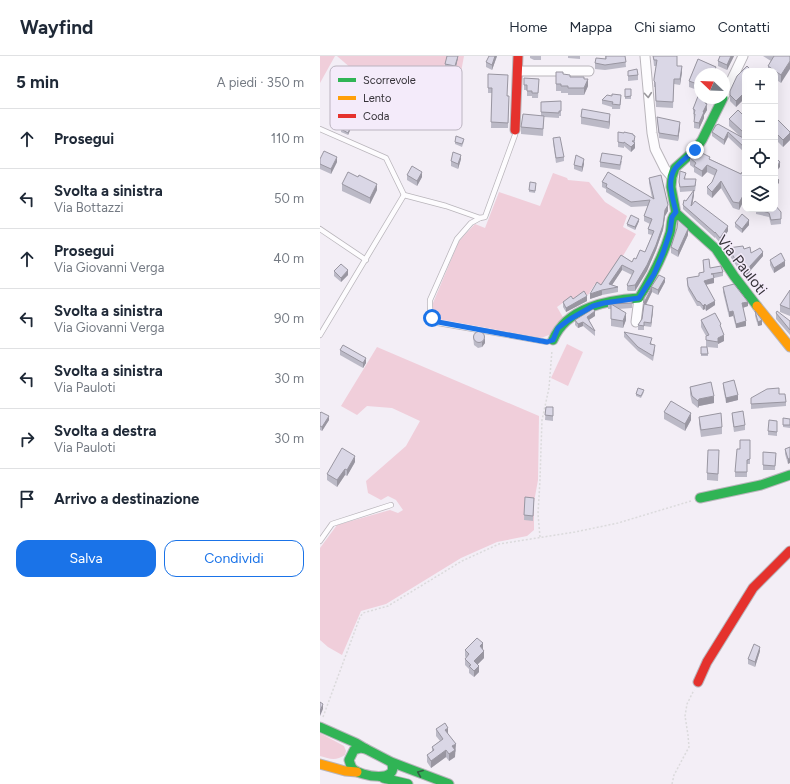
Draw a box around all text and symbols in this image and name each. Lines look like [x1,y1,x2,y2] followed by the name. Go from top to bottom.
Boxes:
[20,16,93,39] text: Wayfind
[509,19,548,36] text: Home
[570,19,612,36] text: Mappa
[634,19,696,36] text: Chi siamo
[718,19,770,36] text: Contatti
[330,66,462,130] legend
[694,68,730,104] north arrow
[742,68,778,212] map controls
[742,68,778,104] button: +
[16,72,59,92] text: 5 min
[363,74,416,87] text: Scorrevole
[217,75,304,90] text: A piedi · 350 m
[363,92,391,105] text: Lento
[644,92,653,98] one-way arrow
[742,104,778,140] button: −
[363,110,389,123] text: Coda
[16,128,38,150] icon: ahead
[54,130,114,148] text: Prosegui
[271,131,304,146] text: 110 m
[742,140,778,176] button: locate
[686,141,704,159] route end
[742,176,778,212] button: layers
[54,182,163,200] text: Svolta a sinistra
[16,188,38,210] icon: left
[274,191,304,206] text: 50 m
[54,200,124,215] text: Via Bottazzi
[713,232,771,298] street label: Via Pauloti
[54,242,114,260] text: Prosegui
[16,248,38,270] icon: ahead
[273,251,304,266] text: 40 m
[54,260,164,275] text: Via Giovanni Verga
[54,302,163,320] text: Svolta a sinistra
[16,308,38,330] icon: left
[423,309,441,327] route start
[274,311,304,326] text: 90 m
[54,320,164,335] text: Via Giovanni Verga
[54,362,163,380] text: Svolta a sinistra
[16,368,38,390] icon: left
[274,371,304,386] text: 30 m
[54,380,115,395] text: Via Pauloti
[54,422,157,440] text: Svolta a destra
[16,428,38,450] icon: right
[274,431,304,446] text: 30 m
[54,440,115,455] text: Via Pauloti
[16,488,38,510] icon: arrive
[54,490,199,508] text: Arrivo a destinazione
[16,540,156,577] button: Salva
[164,540,304,577] button: Condividi
[417,769,424,777] one-way arrow

